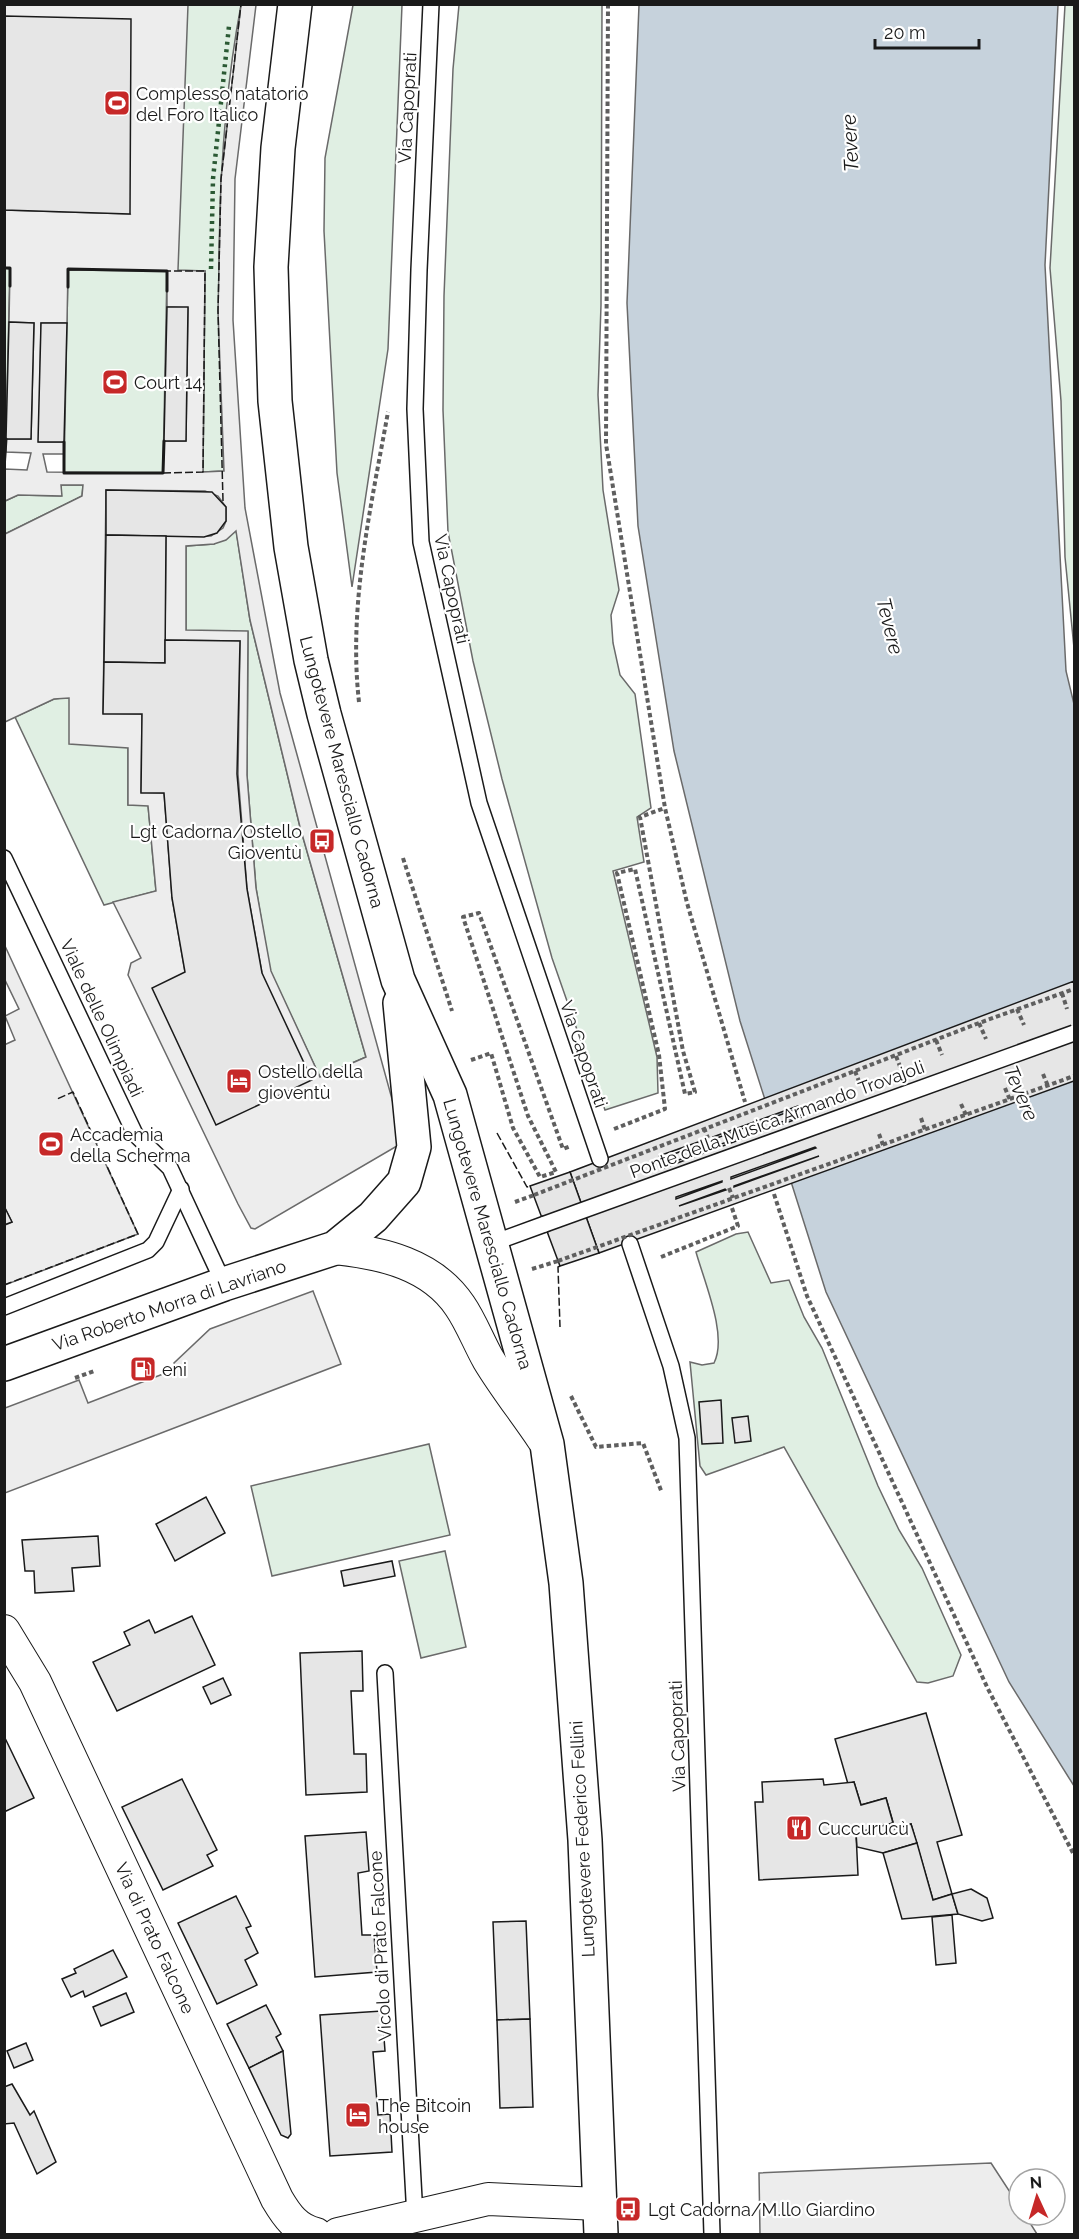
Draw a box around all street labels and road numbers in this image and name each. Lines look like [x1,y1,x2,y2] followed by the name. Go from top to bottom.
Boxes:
[394,52,420,164] street label: Via Capoprati
[430,532,474,646] street label: Via Capoprati
[296,634,388,910] street label: Lungotevere Maresciallo Cadorna
[56,936,148,1100] street label: Viale delle Olimpiadi
[556,998,612,1110] street label: Via Capoprati
[627,1056,927,1182] street label: Ponte della Musica Armando Trovajoli
[439,1096,537,1372] street label: Lungotevere Maresciallo Cadorna
[49,1255,289,1355] street label: Via Roberto Morra di Lavriano
[665,1680,689,1792] street label: Via Capoprati
[565,1720,599,1958] street label: Lungotevere Federico Fellini
[365,1850,395,2042] street label: Vicolo di Prato Falcone
[111,1859,199,2017] street label: Via di Prato Falcone

